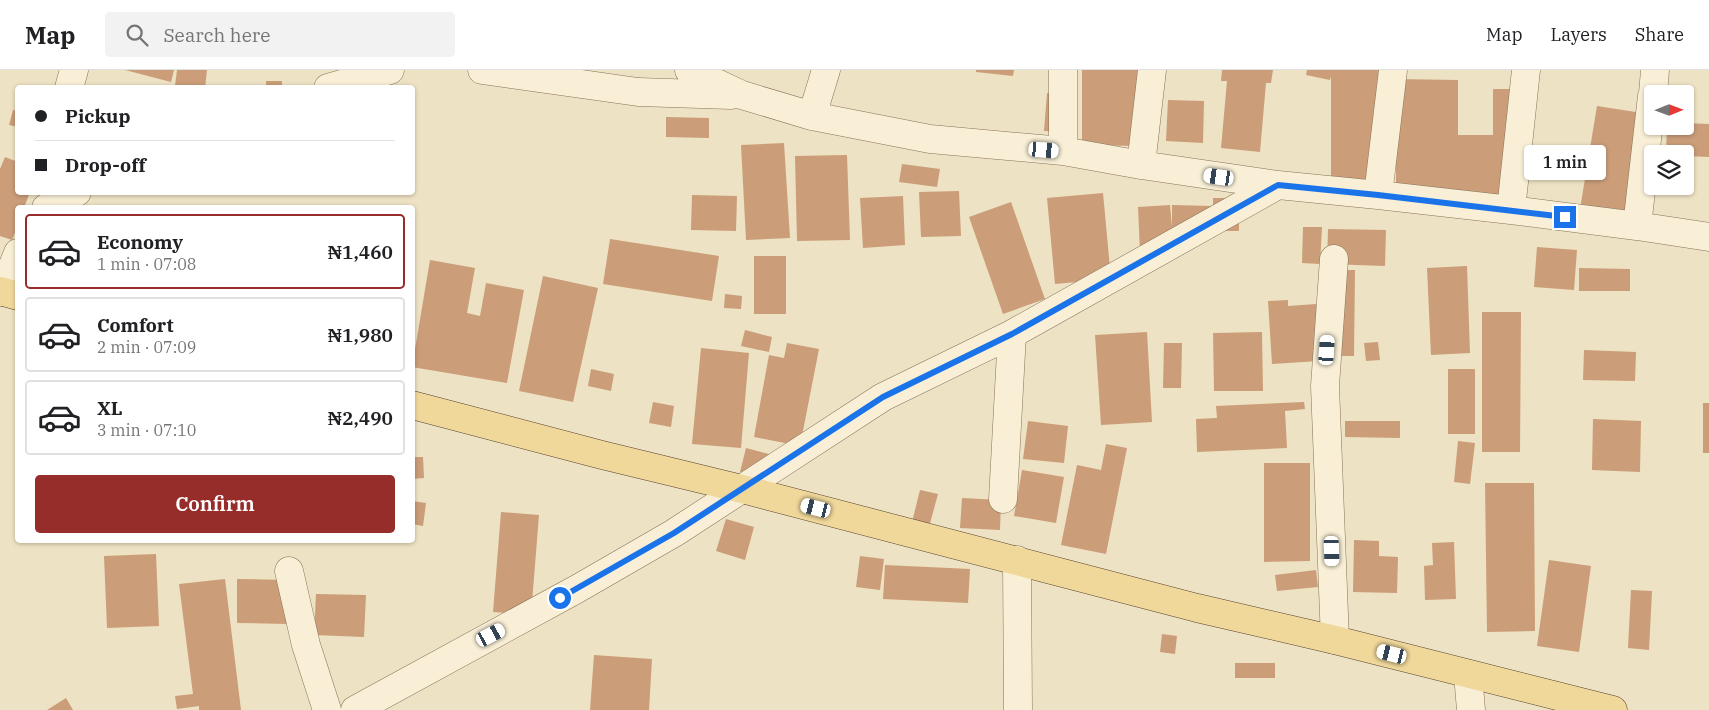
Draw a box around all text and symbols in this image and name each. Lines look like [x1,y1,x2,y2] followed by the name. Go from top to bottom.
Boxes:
[105,12,455,57] search box
[25,19,75,51] text: Map
[123,21,151,49] icon: search
[163,23,270,47] text: Search here
[1486,23,1523,46] text: Map
[1551,23,1607,46] text: Layers
[1635,23,1684,46] text: Share
[1644,85,1694,135] north arrow
[1644,85,1694,195] map controls
[65,104,130,128] text: Pickup
[1028,141,1059,159] car
[1524,144,1606,180] callout: 1 min
[1644,145,1694,195] button: layers
[1543,152,1587,172] text: 1 min
[65,153,146,177] text: Drop-off
[1203,167,1234,187] car
[1554,206,1576,228] route end
[37,229,82,274] icon: car
[97,230,183,254] text: Economy
[327,240,393,264] text: ₦1,460
[97,254,196,274] text: 1 min · 07:08
[37,312,82,357] icon: car
[97,313,174,337] text: Comfort
[327,323,393,347] text: ₦1,980
[1318,335,1335,365] car
[97,337,196,357] text: 2 min · 07:09
[37,395,82,440] icon: car
[97,396,123,420] text: XL
[327,406,393,430] text: ₦2,490
[97,420,196,440] text: 3 min · 07:10
[35,475,395,533] button: Confirm
[799,497,832,519] car
[1323,536,1340,566] car
[549,587,571,609] route start
[474,621,507,649] car
[1375,643,1408,665] car

